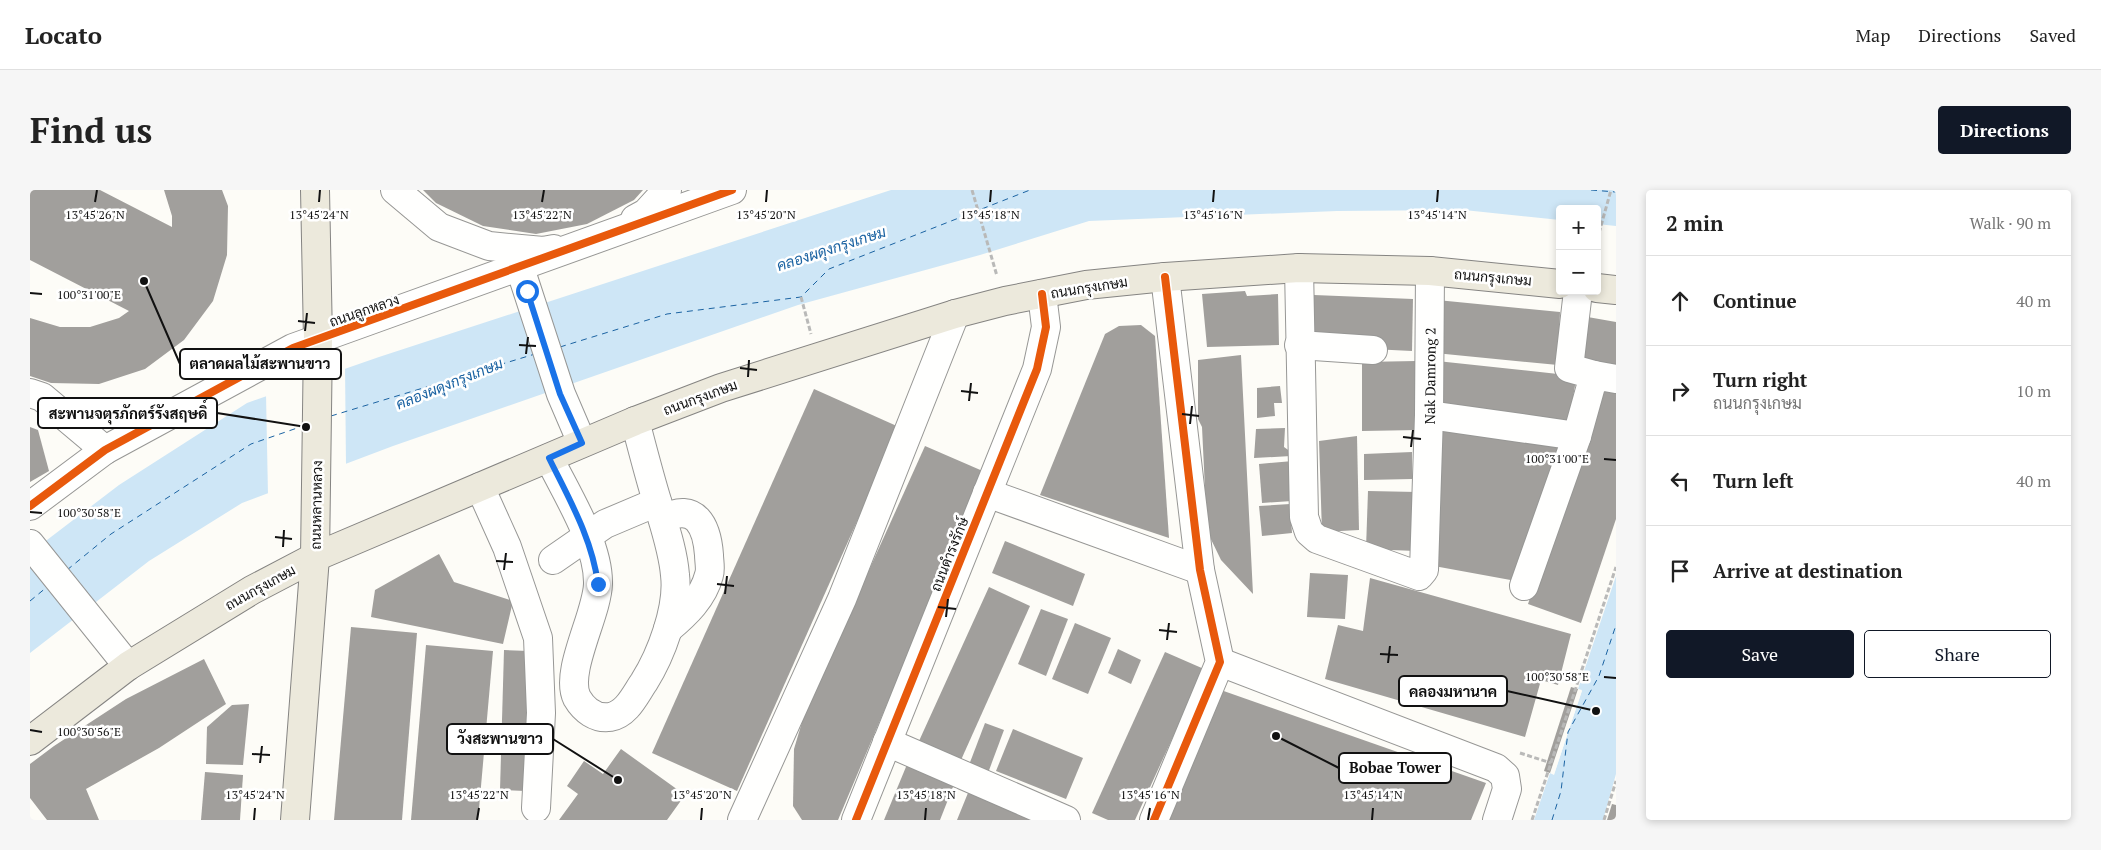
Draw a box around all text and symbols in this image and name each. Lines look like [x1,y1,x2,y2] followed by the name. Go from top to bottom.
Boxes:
[25,19,102,51] text: Locato
[1855,23,1890,47] text: Map
[1918,23,2001,47] text: Directions
[2029,23,2076,47] text: Saved
[1938,106,2071,154] button: Directions
[30,107,152,153] text: Find us
[1556,205,1601,295] map controls
[1556,205,1601,250] button: +
[65,207,125,222] text: 13°45'26"N
[289,207,349,222] text: 13°45'24"N
[512,207,572,222] text: 13°45'22"N
[736,207,796,222] text: 13°45'20"N
[960,207,1020,222] text: 13°45'18"N
[1183,207,1243,222] text: 13°45'16"N
[1407,207,1467,222] text: 13°45'14"N
[1666,209,1723,237] text: 2 min
[1970,212,2051,234] text: Walk · 90 m
[774,221,889,277] water label: คลองผดุงกรุงเกษม
[1556,250,1601,295] button: −
[1453,264,1533,291] street label: ถนนกรุงเกษม
[1049,272,1129,303] street label: ถนนกรุงเกษม
[516,280,539,303] route start
[57,287,121,302] text: 100°31'00"E
[1666,287,1694,315] icon: ahead
[1713,288,1797,313] text: Continue
[327,289,402,332] street label: ถนนลูกหลวง
[2016,290,2051,312] text: 40 m
[1419,327,1439,425] street label: Nak Damrong 2
[180,349,341,379] callout: ตลาดผลไม้สะพานขาว
[393,352,506,415] water label: คลองผดุงกรุงเกษม
[189,353,331,373] text: ตลาดผลไม้สะพานขาว
[1713,367,1807,392] text: Turn right
[660,375,740,420] street label: ถนนกรุงเกษม
[1666,377,1694,405] icon: right
[2016,380,2051,402] text: 10 m
[1713,392,1802,414] text: ถนนกรุงเกษม
[38,398,217,428] callout: สะพานจตุรภักตร์รังสฤษดิ์
[48,398,208,425] text: สะพานจตุรภักตร์รังสฤษดิ์
[1525,451,1589,466] text: 100°31'00"E
[306,460,326,550] street label: ถนนหลานหลวง
[1666,467,1694,495] icon: left
[1713,468,1794,493] text: Turn left
[2016,470,2051,492] text: 40 m
[57,505,121,520] text: 100°30'58"E
[925,514,973,594] street label: ถนนดำรงรักษ์
[1666,557,1694,585] icon: arrive
[1713,558,1902,583] text: Arrive at destination
[221,560,299,615] street label: ถนนกรุงเกษม
[587,573,610,596] route end
[1666,630,1854,678] button: Save
[1864,630,2051,678] button: Share
[1525,669,1589,684] text: 100°30'58"E
[1399,676,1507,706] callout: คลองมหานาค
[1409,681,1497,701] text: คลองมหานาค
[57,724,121,739] text: 100°30'56"E
[447,724,553,754] callout: วังสะพานขาว
[457,728,543,748] text: วังสะพานขาว
[1339,753,1451,783] callout: Bobae Tower
[1349,757,1442,777] text: Bobae Tower
[225,787,285,802] text: 13°45'24"N
[449,787,509,802] text: 13°45'22"N
[672,787,732,802] text: 13°45'20"N
[896,787,956,802] text: 13°45'18"N
[1120,787,1180,802] text: 13°45'16"N
[1343,787,1403,802] text: 13°45'14"N

